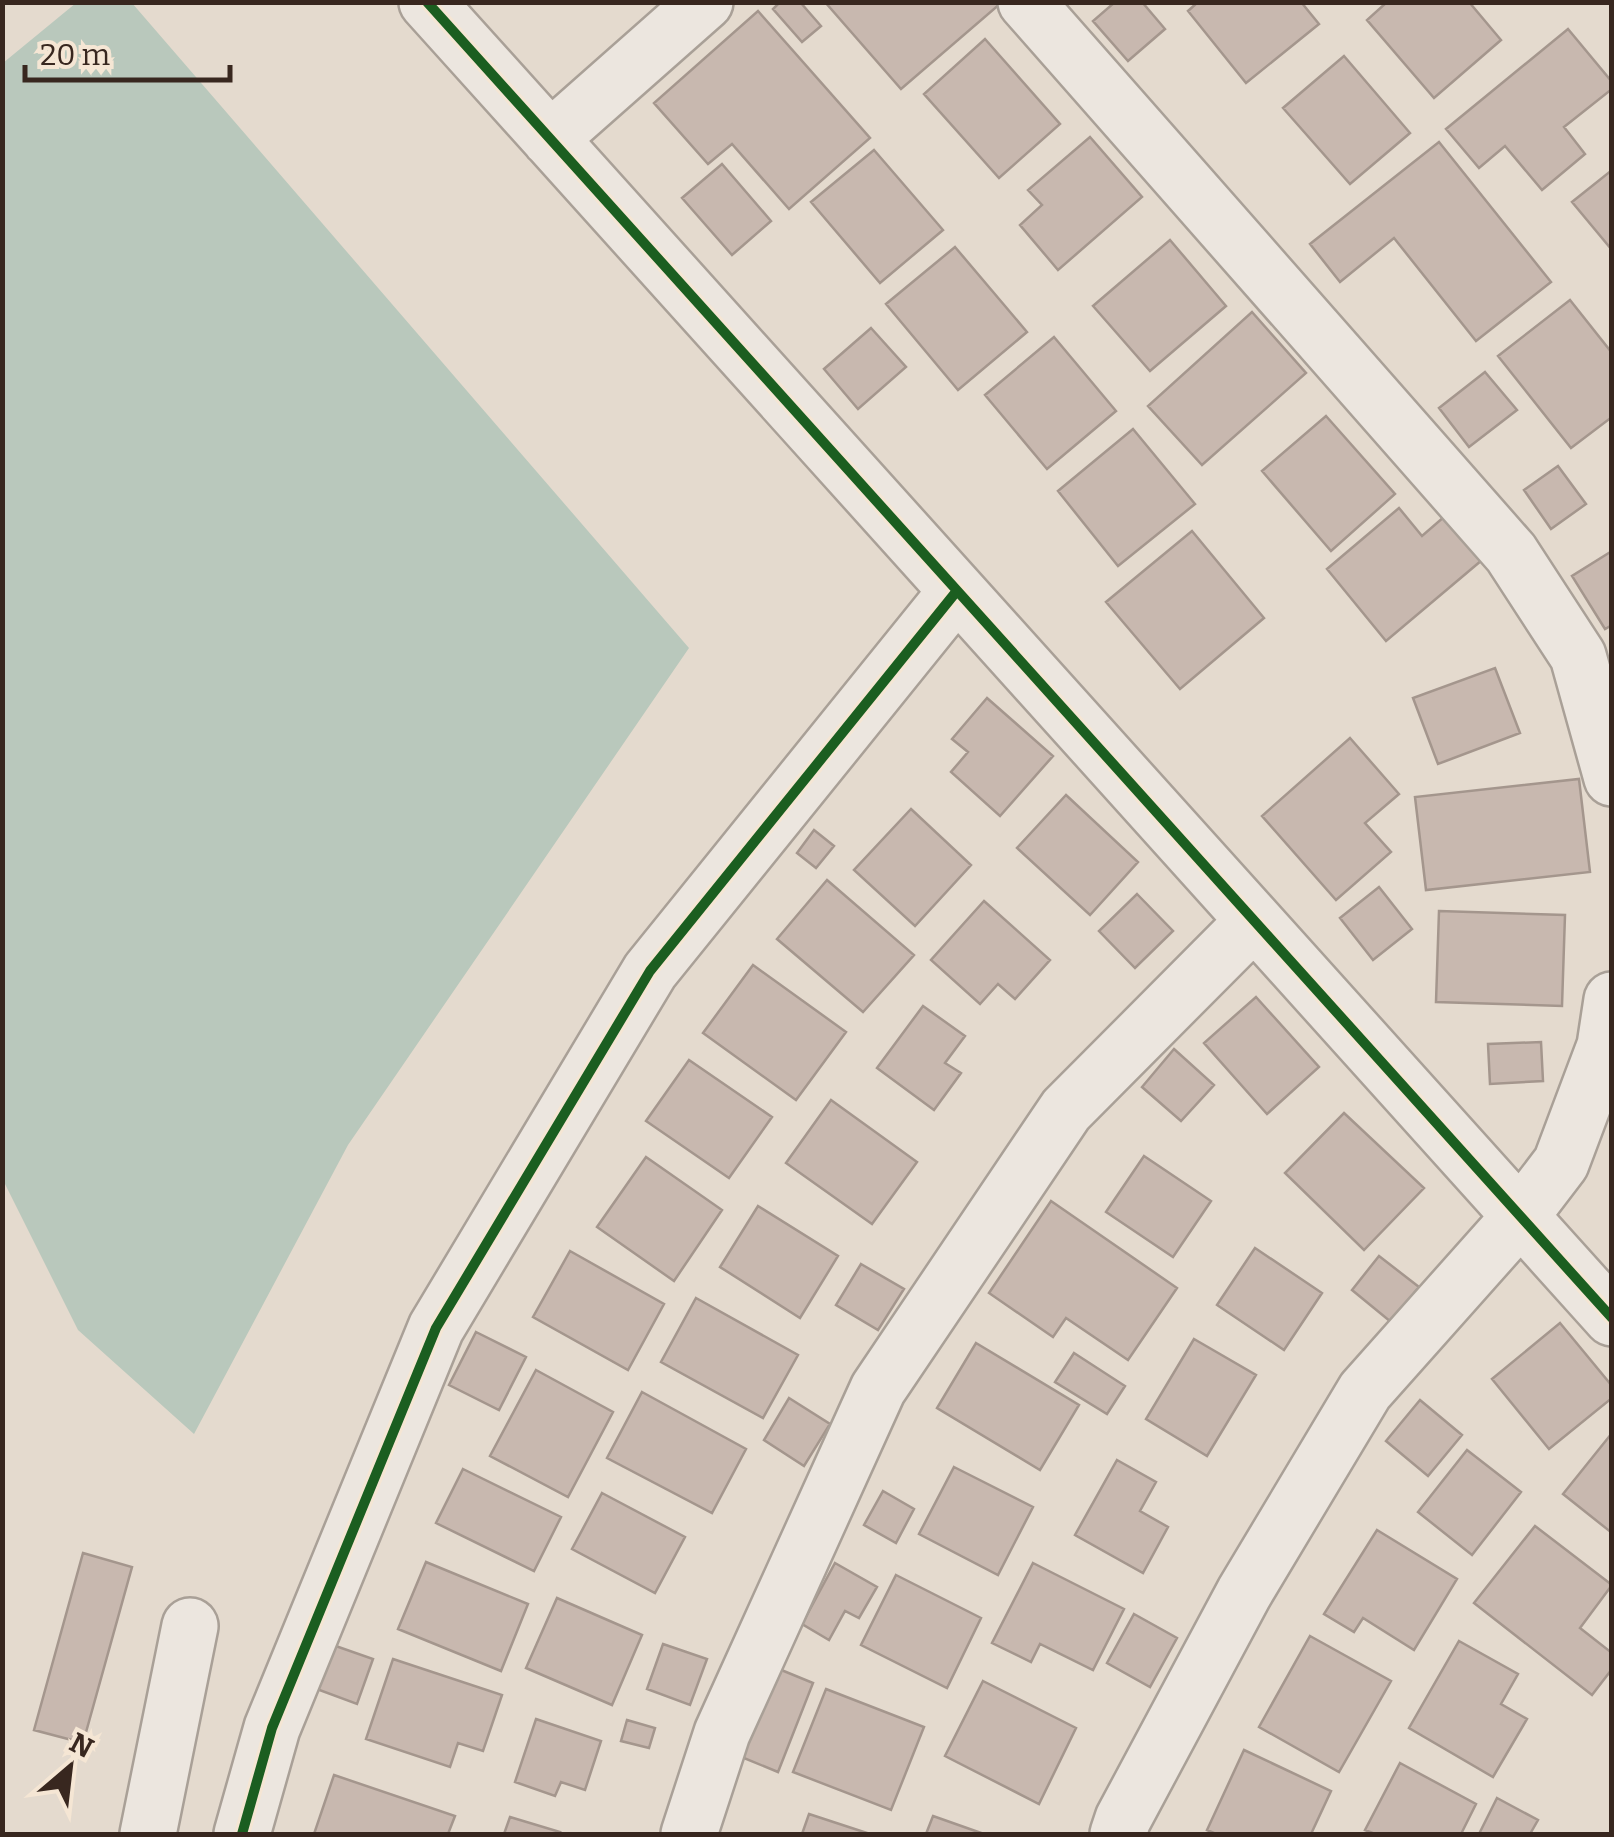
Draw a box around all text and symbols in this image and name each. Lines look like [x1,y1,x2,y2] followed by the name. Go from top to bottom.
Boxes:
[25,20,230,82] scale bar
[40,37,111,73] text: 20 m
[20,1717,120,1817] north arrow
[64,1726,99,1765] text: N

